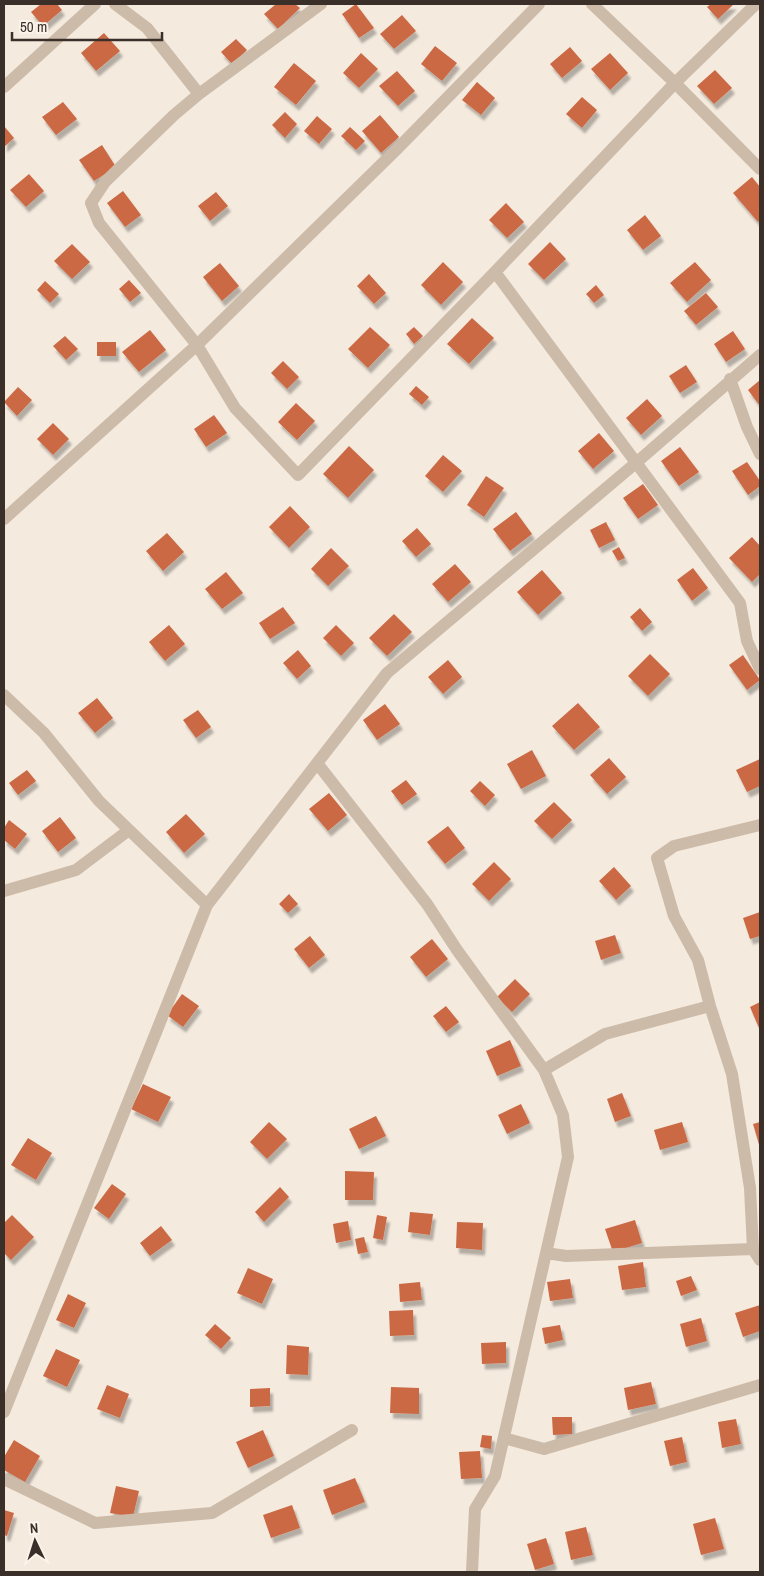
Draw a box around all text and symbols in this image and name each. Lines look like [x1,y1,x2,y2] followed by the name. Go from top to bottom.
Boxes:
[12,10,162,42] scale bar
[20,16,47,37] text: 50 m
[10,1516,60,1566] north arrow
[29,1519,39,1537] text: N

